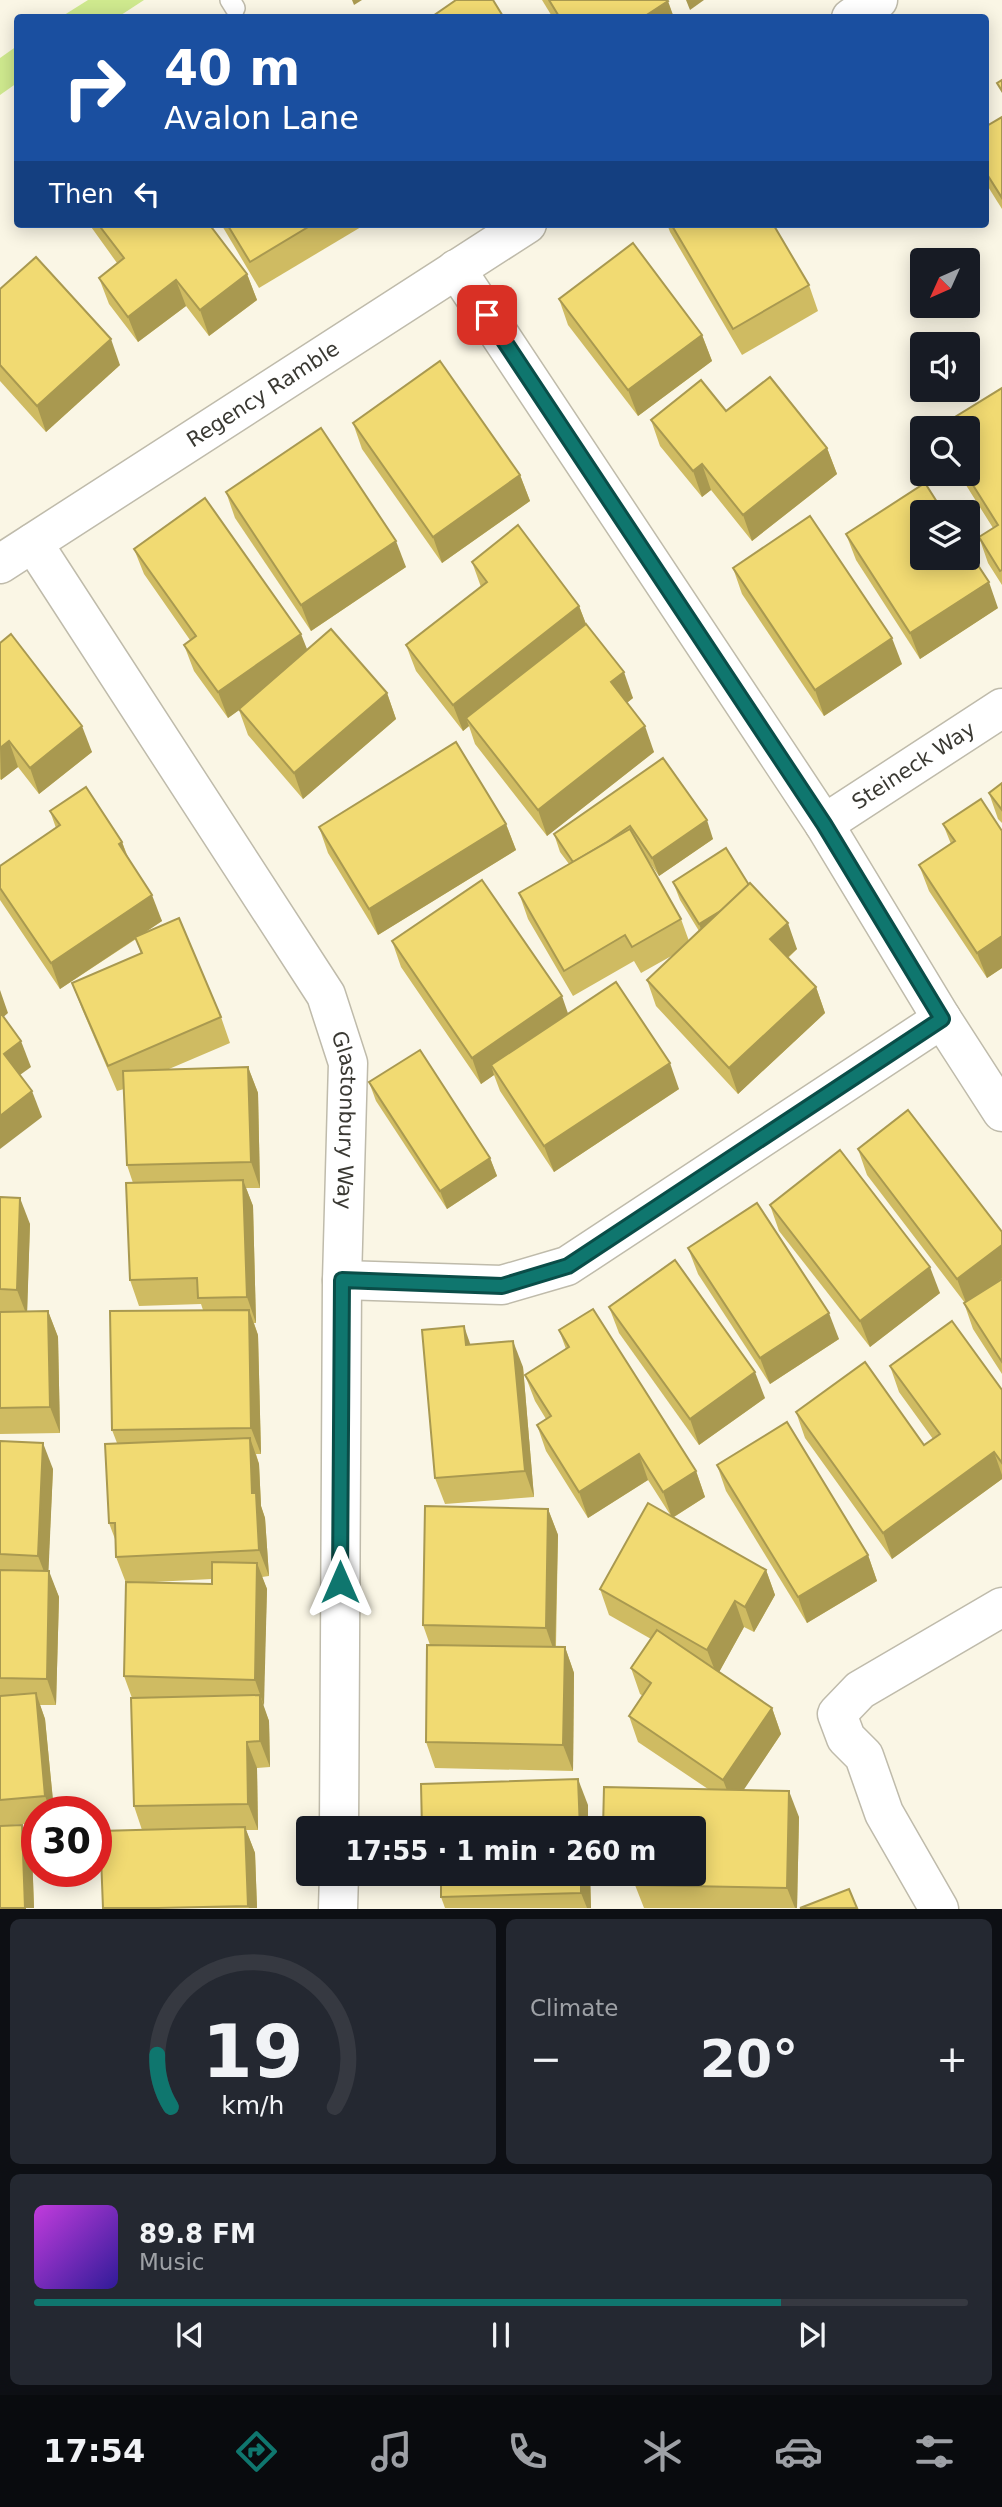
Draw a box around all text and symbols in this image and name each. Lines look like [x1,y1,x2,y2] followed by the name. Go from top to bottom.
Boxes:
[164,40,300,97] text: 40 m
[49,42,140,133] icon: right
[164,99,359,137] text: Avalon Lane
[128,175,166,213] icon: left
[49,179,114,209] text: Then
[910,248,980,318] north arrow
[910,248,980,570] map controls
[457,285,517,345] pin
[468,296,506,334] icon: arrive
[910,332,980,402] button: sound
[182,336,344,452] street label: Regency Ramble
[910,416,980,486] button: search
[910,500,980,570] button: layers
[848,717,980,814] street label: Steineck Way
[326,1028,360,1210] street label: Glastonbury Way
[303,1545,377,1619] position arrow
[21,1796,112,1887] speed limit sign: 30
[346,1836,656,1866] text: 17:55 · 1 min · 260 m
[530,1995,619,2021] text: Climate
[202,2010,304,2095] text: 19
[700,2029,798,2089] text: 20°
[530,2037,562,2081] text: −
[936,2037,968,2081] text: +
[221,2091,285,2120] text: km/h
[139,2219,256,2249] text: 89.8 FM
[139,2249,204,2275] text: Music
[171,2316,209,2354] icon: previous
[482,2316,520,2354] icon: pause
[793,2316,831,2354] icon: next
[232,2427,281,2476] icon: directions
[367,2427,416,2476] icon: music
[503,2427,552,2476] icon: phone
[638,2427,687,2476] icon: climate
[774,2427,823,2476] icon: car
[910,2427,959,2476] icon: filters
[43,2432,145,2470] text: 17:54

